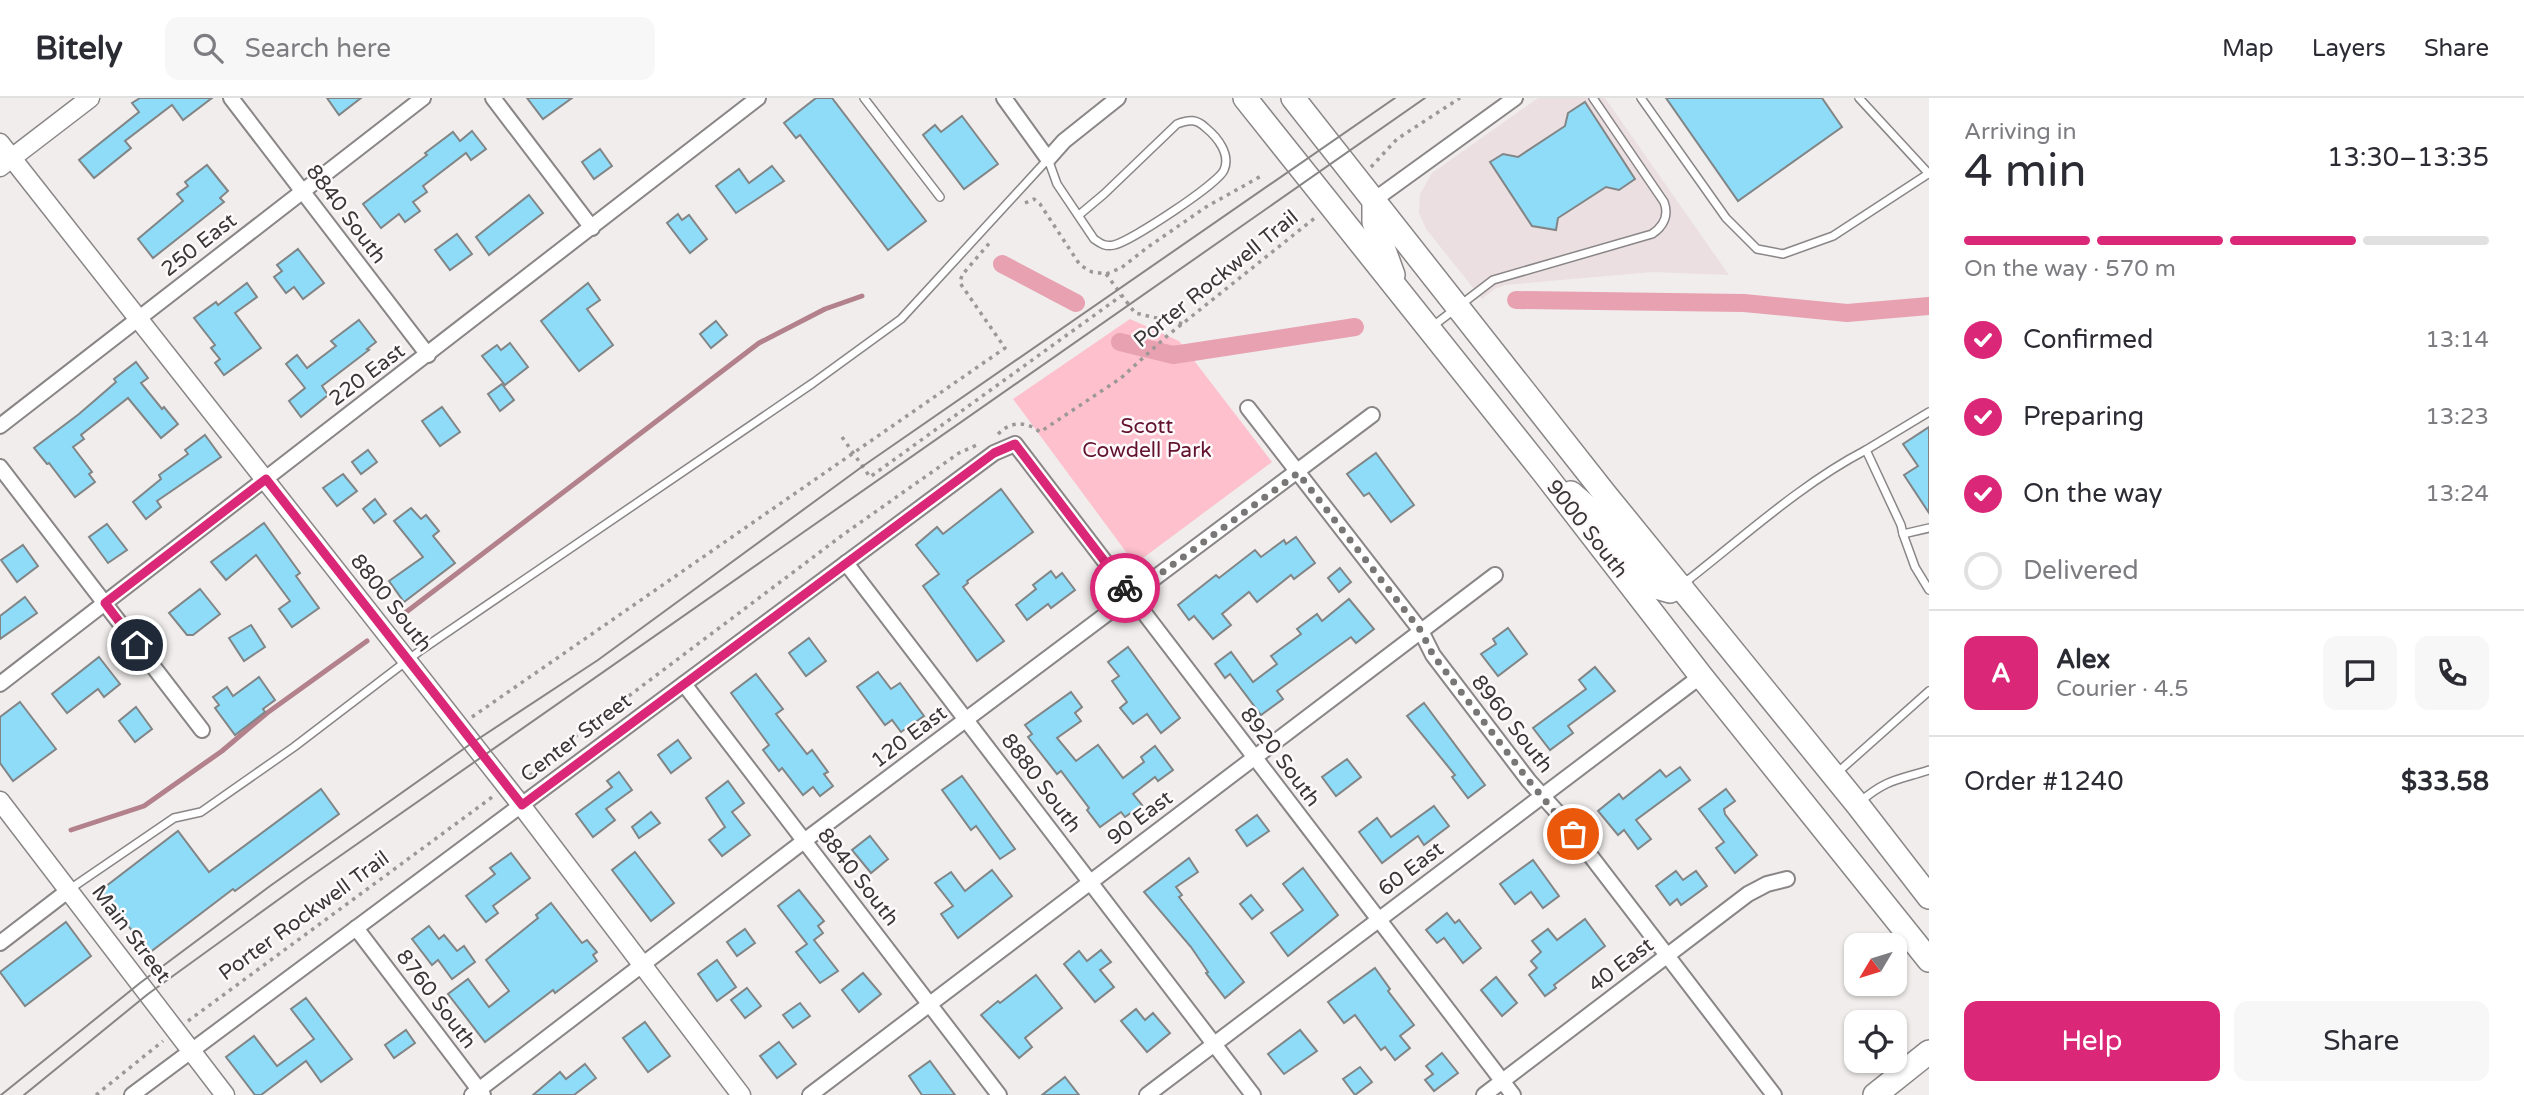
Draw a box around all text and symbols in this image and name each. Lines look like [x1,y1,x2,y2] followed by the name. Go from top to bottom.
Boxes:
[165,17,655,80] search box
[35,29,123,68] text: Bitely
[189,29,227,67] icon: search
[245,33,391,64] text: Search here
[2222,34,2274,63] text: Map
[2312,34,2386,63] text: Layers
[2424,34,2489,63] text: Share
[1964,118,2077,146] text: Arriving in
[2327,142,2489,173] text: 13:30–13:35
[1964,144,2087,199] text: 4 min
[301,160,391,268] street label: 8840 South
[1129,205,1303,353] street label: Porter Rockwell Trail
[157,208,241,282] street label: 250 East
[1964,255,2176,283] text: On the way · 570 m
[1964,321,2002,359] icon: check
[2023,324,2153,355] text: Confirmed
[2425,326,2489,354] text: 13:14
[324,339,410,411] street label: 220 East
[1964,398,2002,436] icon: check
[2023,401,2144,432] text: Preparing
[2425,403,2489,431] text: 13:23
[1082,414,1212,463] park label: Scott Cowdell Park
[1541,475,1633,583] street label: 9000 South
[1964,475,2002,513] icon: check
[2023,478,2163,509] text: On the way
[2425,480,2489,508] text: 13:24
[345,549,437,657] street label: 8800 South
[1090,553,1160,623] courier
[2023,555,2139,586] text: Delivered
[1106,569,1144,607] icon: bike
[107,615,167,675] pin
[118,626,156,664] icon: home
[2323,636,2397,710] button: chat
[2415,636,2489,710] button: phone
[2056,644,2110,675] text: Alex
[1991,658,2011,689] text: A
[1466,670,1558,778] street label: 8960 South
[2056,675,2189,703] text: Courier · 4.5
[516,688,636,788] street label: Center Street
[866,701,952,773] street label: 120 East
[1235,703,1325,811] street label: 8920 South
[996,729,1086,837] street label: 8880 South
[1964,766,2124,797] text: Order #1240
[2401,766,2489,797] text: $33.58
[1103,785,1177,851] street label: 90 East
[1543,804,1603,864] pin
[1554,815,1592,853] icon: bag
[812,823,904,931] street label: 8840 South
[1374,836,1448,902] street label: 60 East
[214,846,394,986] street label: Porter Rockwell Trail
[86,880,176,988] street label: Main Street
[1584,932,1658,998] street label: 40 East
[1844,933,1908,996] north arrow
[1844,933,1907,1073] map controls
[391,945,481,1053] street label: 8760 South
[1964,1001,2220,1081] button: Help
[2234,1001,2489,1081] button: Share
[1844,1010,1907,1073] button: locate

